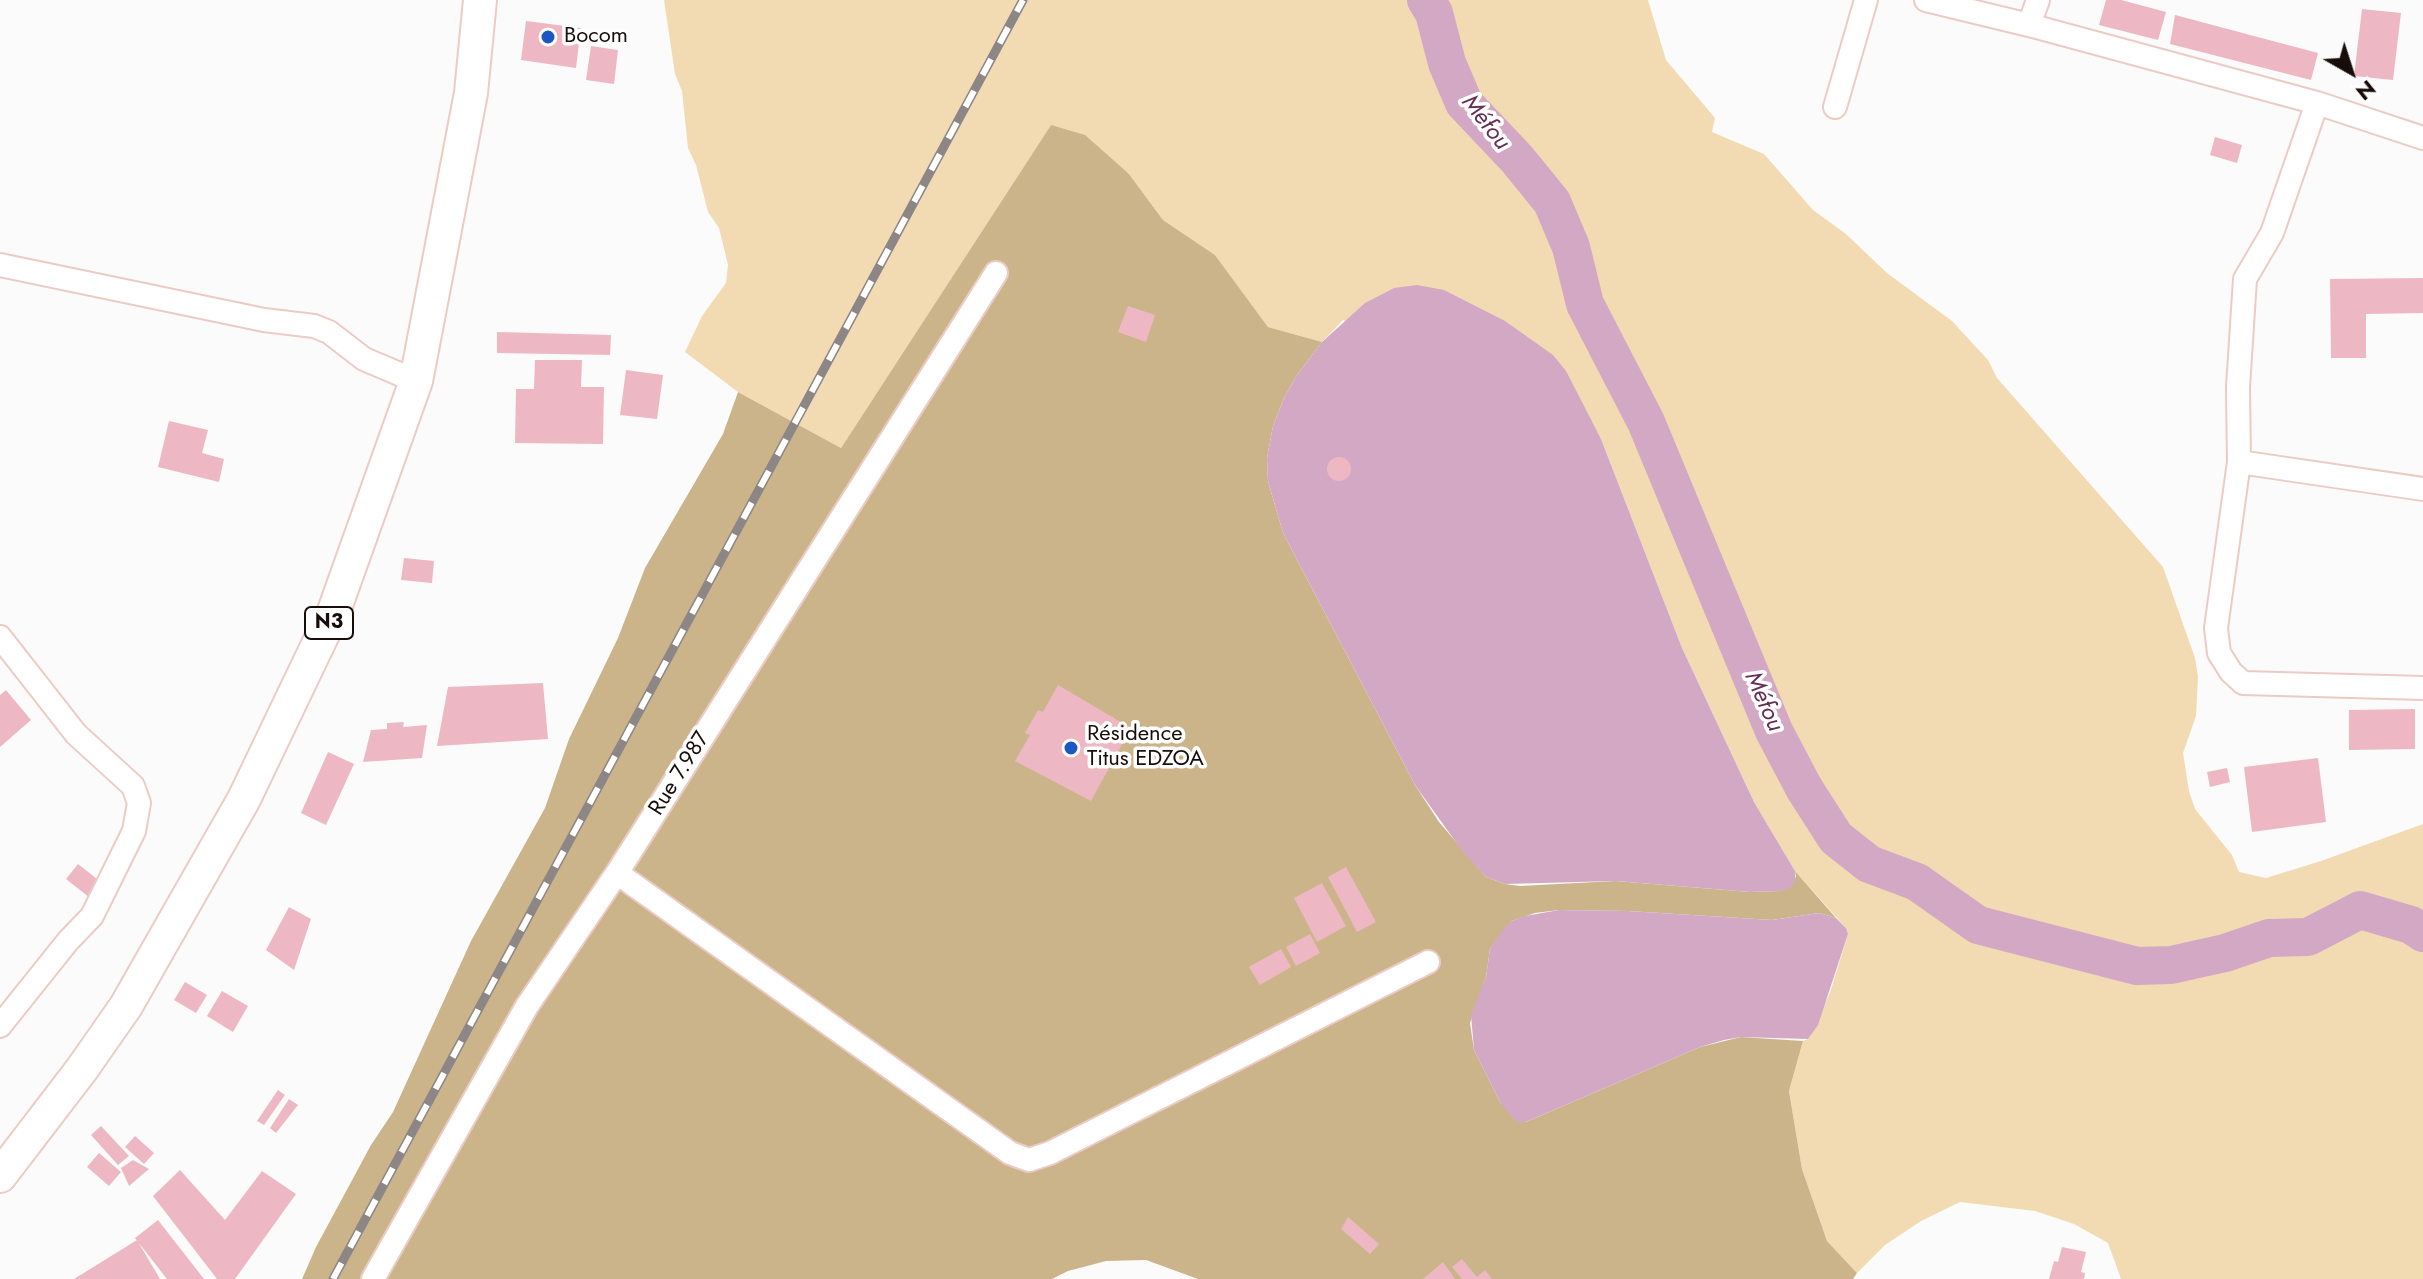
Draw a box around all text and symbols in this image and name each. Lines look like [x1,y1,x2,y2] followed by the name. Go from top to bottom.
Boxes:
[564,24,628,50] place label: Bocom
[539,28,557,46] marker: Bocom
[2311,32,2391,112] north arrow
[2349,73,2383,109] text: N
[1454,90,1516,156] water label: Méfou
[305,607,353,639] road number: N3
[1737,668,1789,736] water label: Méfou
[1087,722,1204,774] place label: Résidence Titus EDZOA
[644,727,716,821] street label: Rue 7.987
[1062,739,1080,757] marker: Résidence Titus EDZOA

